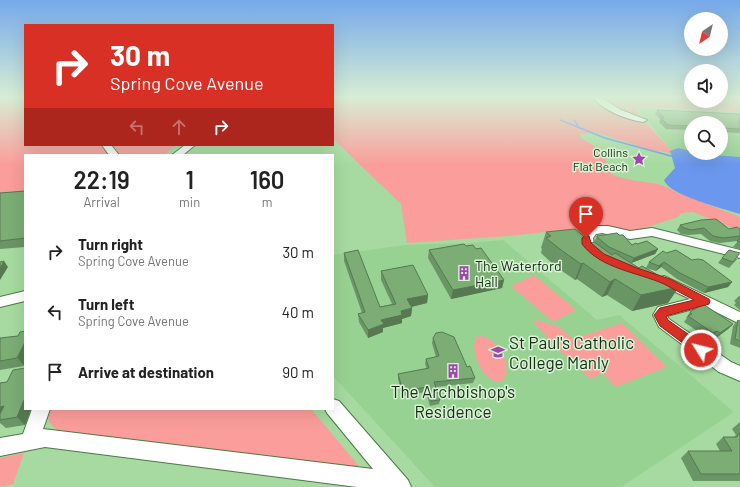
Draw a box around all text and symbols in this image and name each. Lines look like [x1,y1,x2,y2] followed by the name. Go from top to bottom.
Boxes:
[684,12,728,56] north arrow
[684,12,728,160] map controls
[110,38,170,72] text: 30 m
[44,40,96,92] icon: right
[684,64,728,108] button: sound
[110,72,264,94] text: Spring Cove Avenue
[126,116,148,138] icon: left
[168,116,190,138] icon: ahead
[210,116,232,138] icon: right
[684,116,728,160] button: search
[573,145,628,173] place label: Collins Flat Beach
[631,151,647,167] place icon: Collins Flat Beach
[74,165,130,194] text: 22:19
[185,165,194,194] text: 1
[250,165,284,194] text: 160
[83,194,120,210] text: Arrival
[179,194,200,210] text: min
[262,194,272,210] text: m
[569,197,603,238] pin
[575,203,597,225] icon: arrive
[78,235,143,253] text: Turn right
[44,241,66,263] icon: right
[282,243,314,261] text: 30 m
[78,253,189,269] text: Spring Cove Avenue
[475,257,562,290] place label: The Waterford Hall
[456,265,472,281] building icon: The Waterford Hall
[78,295,134,313] text: Turn left
[44,301,66,323] icon: left
[282,303,314,321] text: 40 m
[78,313,189,329] text: Spring Cove Avenue
[680,329,722,371] position arrow
[509,332,634,372] place label: St Paul's Catholic College Manly
[490,344,506,360] school or university icon: St Paul's Catholic College Manly
[44,361,66,383] icon: arrive
[78,363,214,381] text: Arrive at destination
[282,363,314,381] text: 90 m
[445,363,461,379] building icon: The Archbishop's Residence
[391,381,515,421] place label: The Archbishop's Residence

